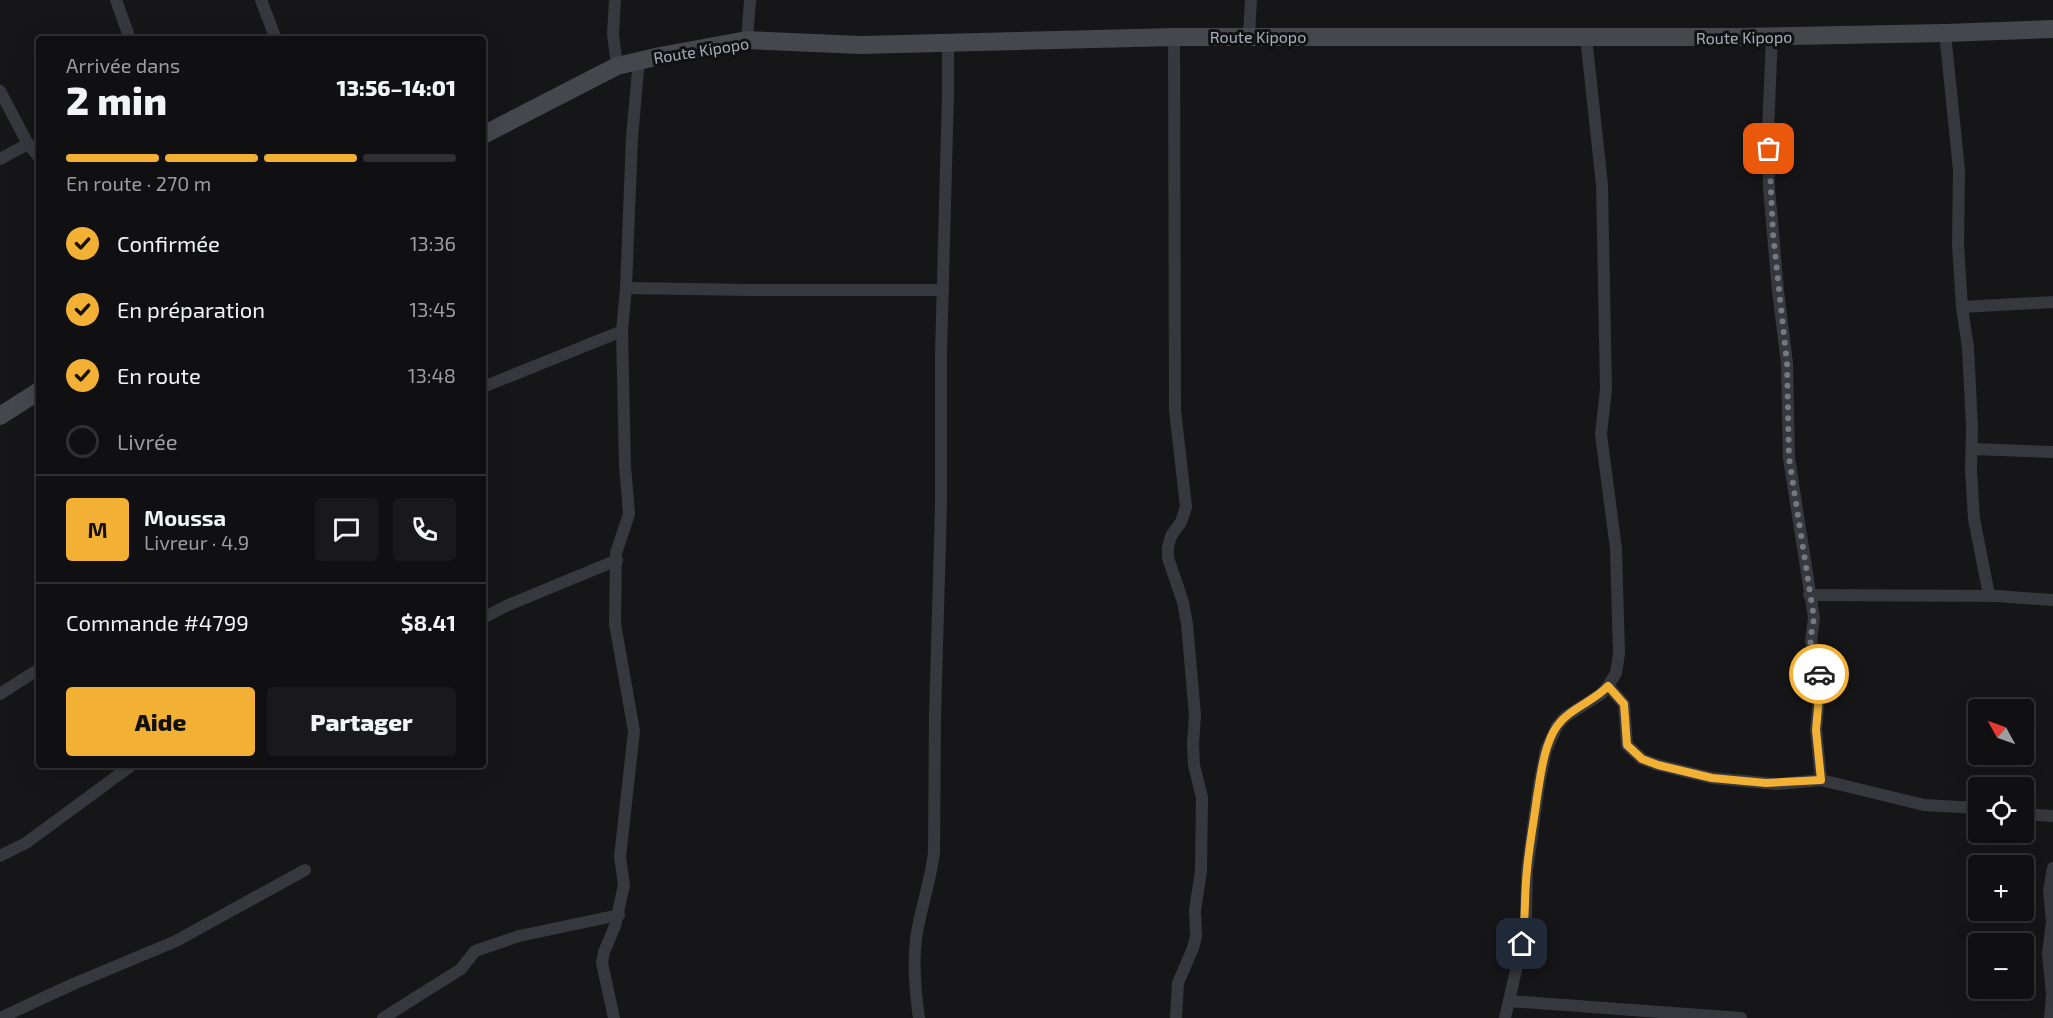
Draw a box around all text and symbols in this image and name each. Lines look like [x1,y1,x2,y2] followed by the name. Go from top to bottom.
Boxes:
[1210,27,1306,46] street label: Route Kipopo
[1696,27,1792,47] street label: Route Kipopo
[652,33,750,67] street label: Route Kipopo
[66,53,180,77] text: Arrivée dans
[337,74,456,100] text: 13:56–14:01
[66,76,167,123] text: 2 min
[1743,123,1794,174] pin
[1752,132,1785,165] icon: bag
[66,171,211,195] text: En route · 270 m
[66,227,99,260] icon: check
[117,230,220,256] text: Confirmée
[410,231,456,255] text: 13:36
[66,293,99,326] icon: check
[117,296,265,322] text: En préparation
[409,297,456,321] text: 13:45
[66,359,99,392] icon: check
[117,362,201,388] text: En route
[408,363,456,387] text: 13:48
[117,428,178,454] text: Livrée
[315,498,378,561] button: chat
[393,498,456,561] button: phone
[144,504,226,530] text: Moussa
[87,516,108,542] text: M
[144,530,249,554] text: Livreur · 4.9
[66,609,249,635] text: Commande #4799
[401,609,456,635] text: $8.41
[1789,644,1849,704] courier
[1803,658,1836,691] icon: car
[66,687,255,756] button: Aide
[267,687,456,756] button: Partager
[1968,699,2034,765] north arrow
[1968,699,2034,999] map controls
[1968,777,2034,843] button: locate
[1968,855,2034,921] button: +
[1496,918,1547,969] pin
[1505,927,1538,960] icon: home
[1968,933,2034,999] button: −

